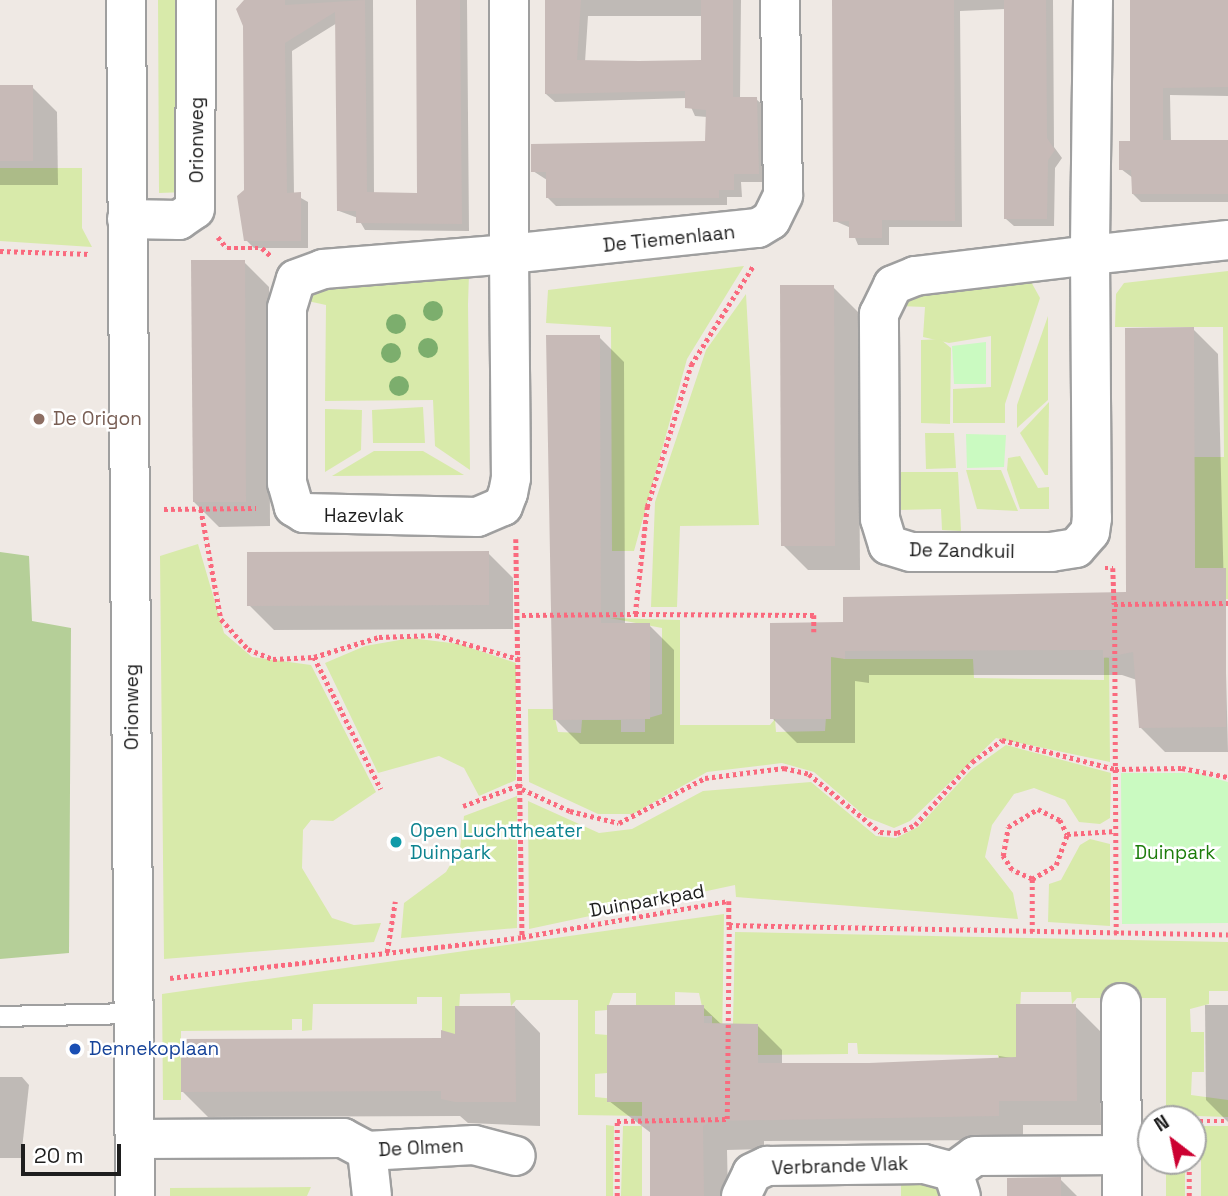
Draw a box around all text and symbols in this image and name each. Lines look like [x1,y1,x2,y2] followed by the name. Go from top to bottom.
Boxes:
[186,97,208,183] street label: Orionweg
[602,221,736,257] street label: De Tiemenlaan
[53,408,142,430] place label: De Origon
[31,411,47,427] marker: De Origon
[324,505,404,527] street label: Hazevlak
[909,539,1015,563] street label: De Zandkuil
[121,664,143,750] street label: Orionweg
[410,820,583,864] place label: Open Luchttheater Duinpark
[388,834,404,850] marker: Open Luchttheater Duinpark
[1134,842,1216,864] park label: Duinpark
[588,880,706,922] street label: Duinparkpad
[89,1038,219,1060] place label: Dennekoplaan
[67,1041,83,1057] marker: Dennekoplaan
[1137,1105,1207,1175] north arrow
[1150,1109,1174,1137] text: N
[24,1130,124,1174] scale bar
[378,1134,464,1162] street label: De Olmen
[34,1142,84,1169] text: 20 m
[771,1152,909,1180] street label: Verbrande Vlak

